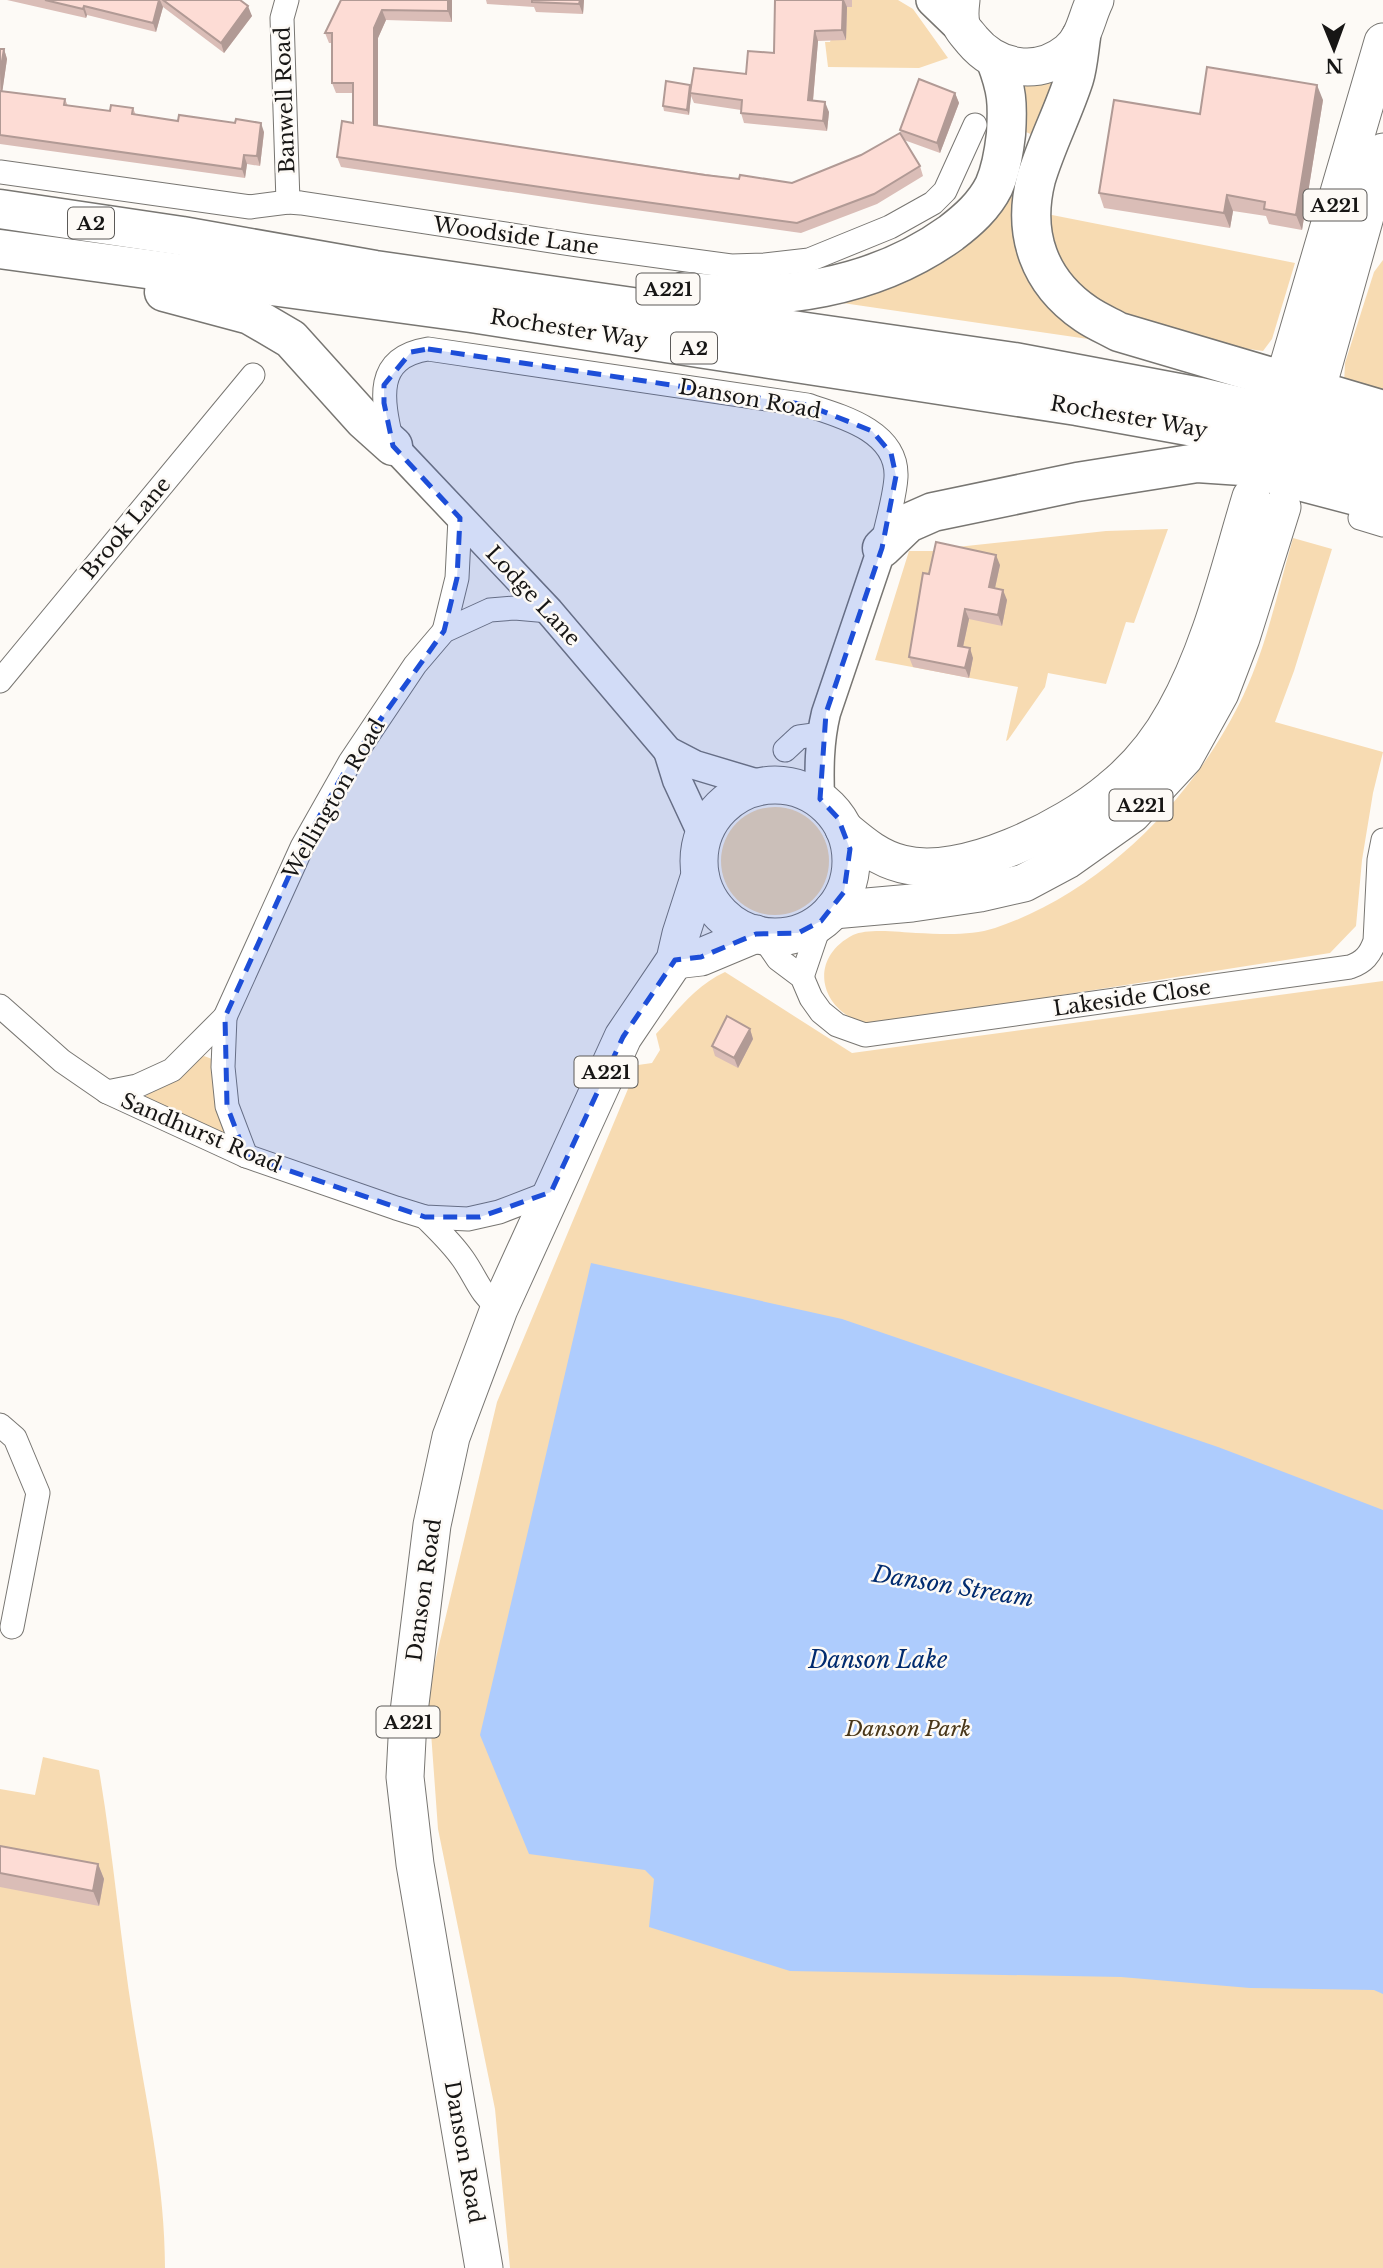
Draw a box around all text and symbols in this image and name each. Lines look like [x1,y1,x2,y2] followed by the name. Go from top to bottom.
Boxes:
[1299,14,1369,84] north arrow
[269,26,301,174] street label: Banwell Road
[1325,54,1343,77] text: N
[1304,190,1366,220] road number: A221
[68,208,114,238] road number: A2
[431,211,601,260] street label: Woodside Lane
[636,274,700,304] road number: A221
[488,304,650,354] street label: Rochester Way
[671,332,717,364] road number: A2
[677,374,823,424] street label: Danson Road
[1048,390,1210,444] street label: Rochester Way
[76,472,176,584] street label: Brook Lane
[480,541,586,651] street label: Lodge Lane
[277,714,391,885] street label: Wellington Road
[1110,790,1172,820] road number: A221
[1051,974,1213,1022] street label: Lakeside Close
[574,1056,638,1088] road number: A221
[117,1087,285,1179] street label: Sandhurst Road
[401,1517,447,1663] street label: Danson Road
[869,1559,1036,1613] water label: Danson Stream
[807,1646,948,1674] water label: Danson Lake
[376,1706,440,1738] road number: A221
[844,1716,971,1742] park label: Danson Park
[439,2079,489,2225] street label: Danson Road

